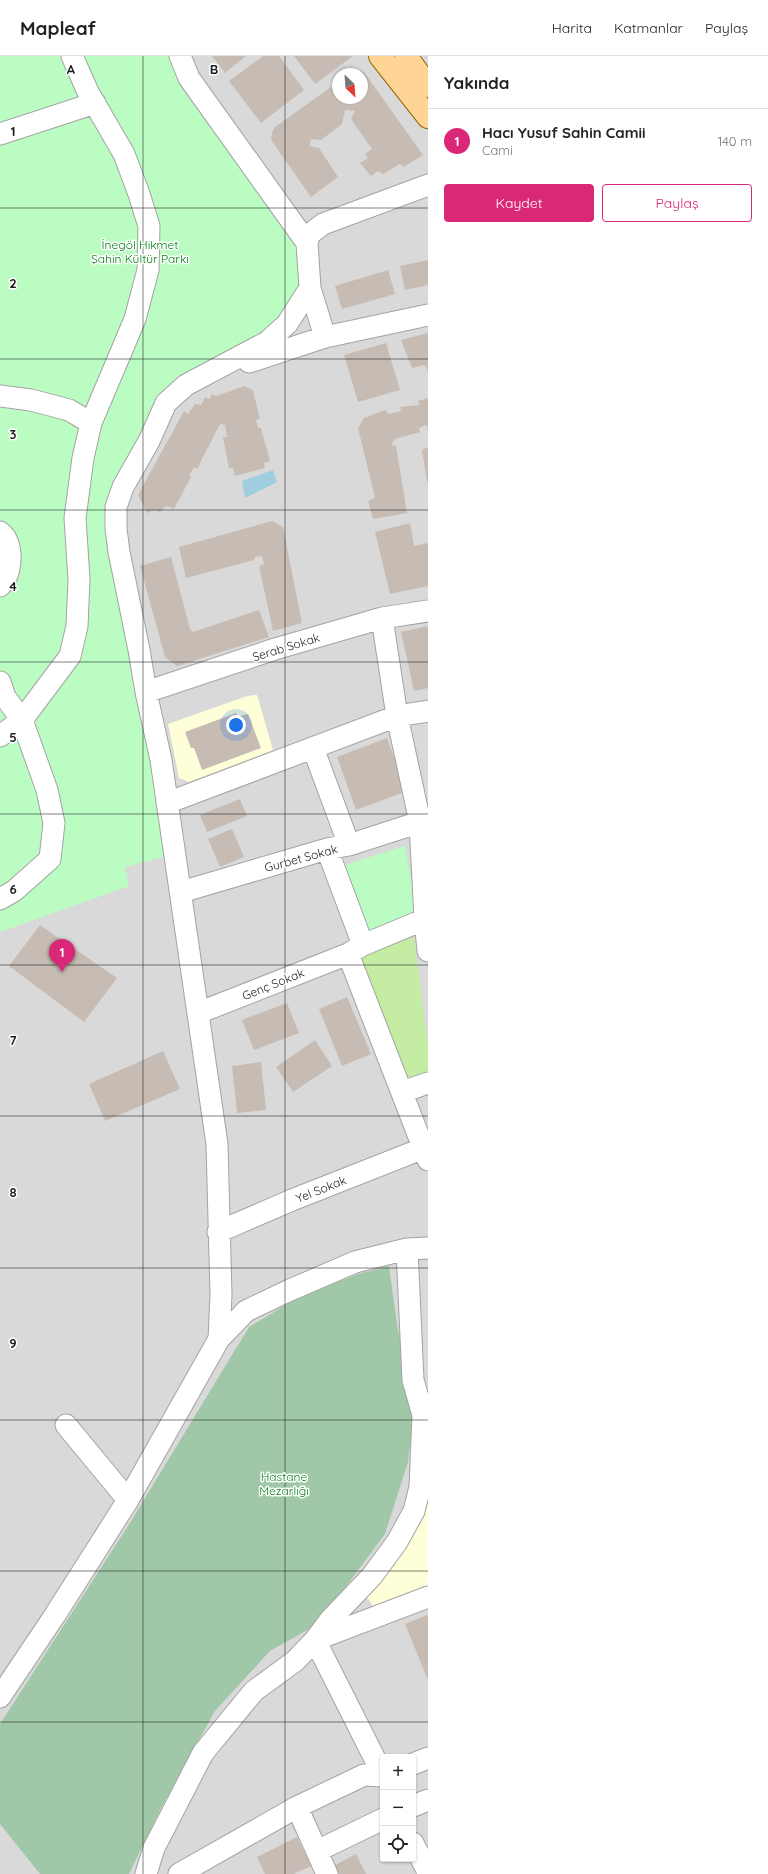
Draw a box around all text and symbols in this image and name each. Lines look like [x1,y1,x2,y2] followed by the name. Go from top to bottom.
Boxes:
[20,16,96,40] text: Mapleaf
[552,19,592,37] text: Harita
[614,19,683,37] text: Katmanlar
[705,19,748,37] text: Paylaş
[67,61,76,77] text: A
[210,61,218,77] text: B
[332,68,368,104] north arrow
[444,72,509,93] text: Yakında
[10,123,16,139] text: 1
[482,123,646,142] text: Hacı Yusuf Sahin Camii
[454,133,460,149] text: 1
[717,133,752,149] text: 140 m
[482,142,513,158] text: Cami
[444,184,594,222] button: Kaydet
[602,184,752,222] button: Paylaş
[91,237,189,266] park label: İnegöl Hikmet Şahin Kültür Parkı
[9,275,17,291] text: 2
[10,426,17,442] text: 3
[9,578,17,594] text: 4
[250,630,322,664] street label: Serab Sokak
[226,715,246,735] your location
[9,729,17,745] text: 5
[263,841,339,875] street label: Gurbet Sokak
[9,881,17,897] text: 6
[49,939,75,972] pin: 1
[240,965,306,1003] street label: Genç Sokak
[9,1032,17,1048] text: 7
[294,1172,348,1206] street label: Yel Sokak
[9,1184,17,1200] text: 8
[9,1335,17,1351] text: 9
[259,1469,309,1498] park label: Hastane Mezarlığı
[380,1754,416,1862] map controls
[380,1754,416,1790] button: +
[380,1790,416,1826] button: −
[380,1826,416,1862] button: locate

